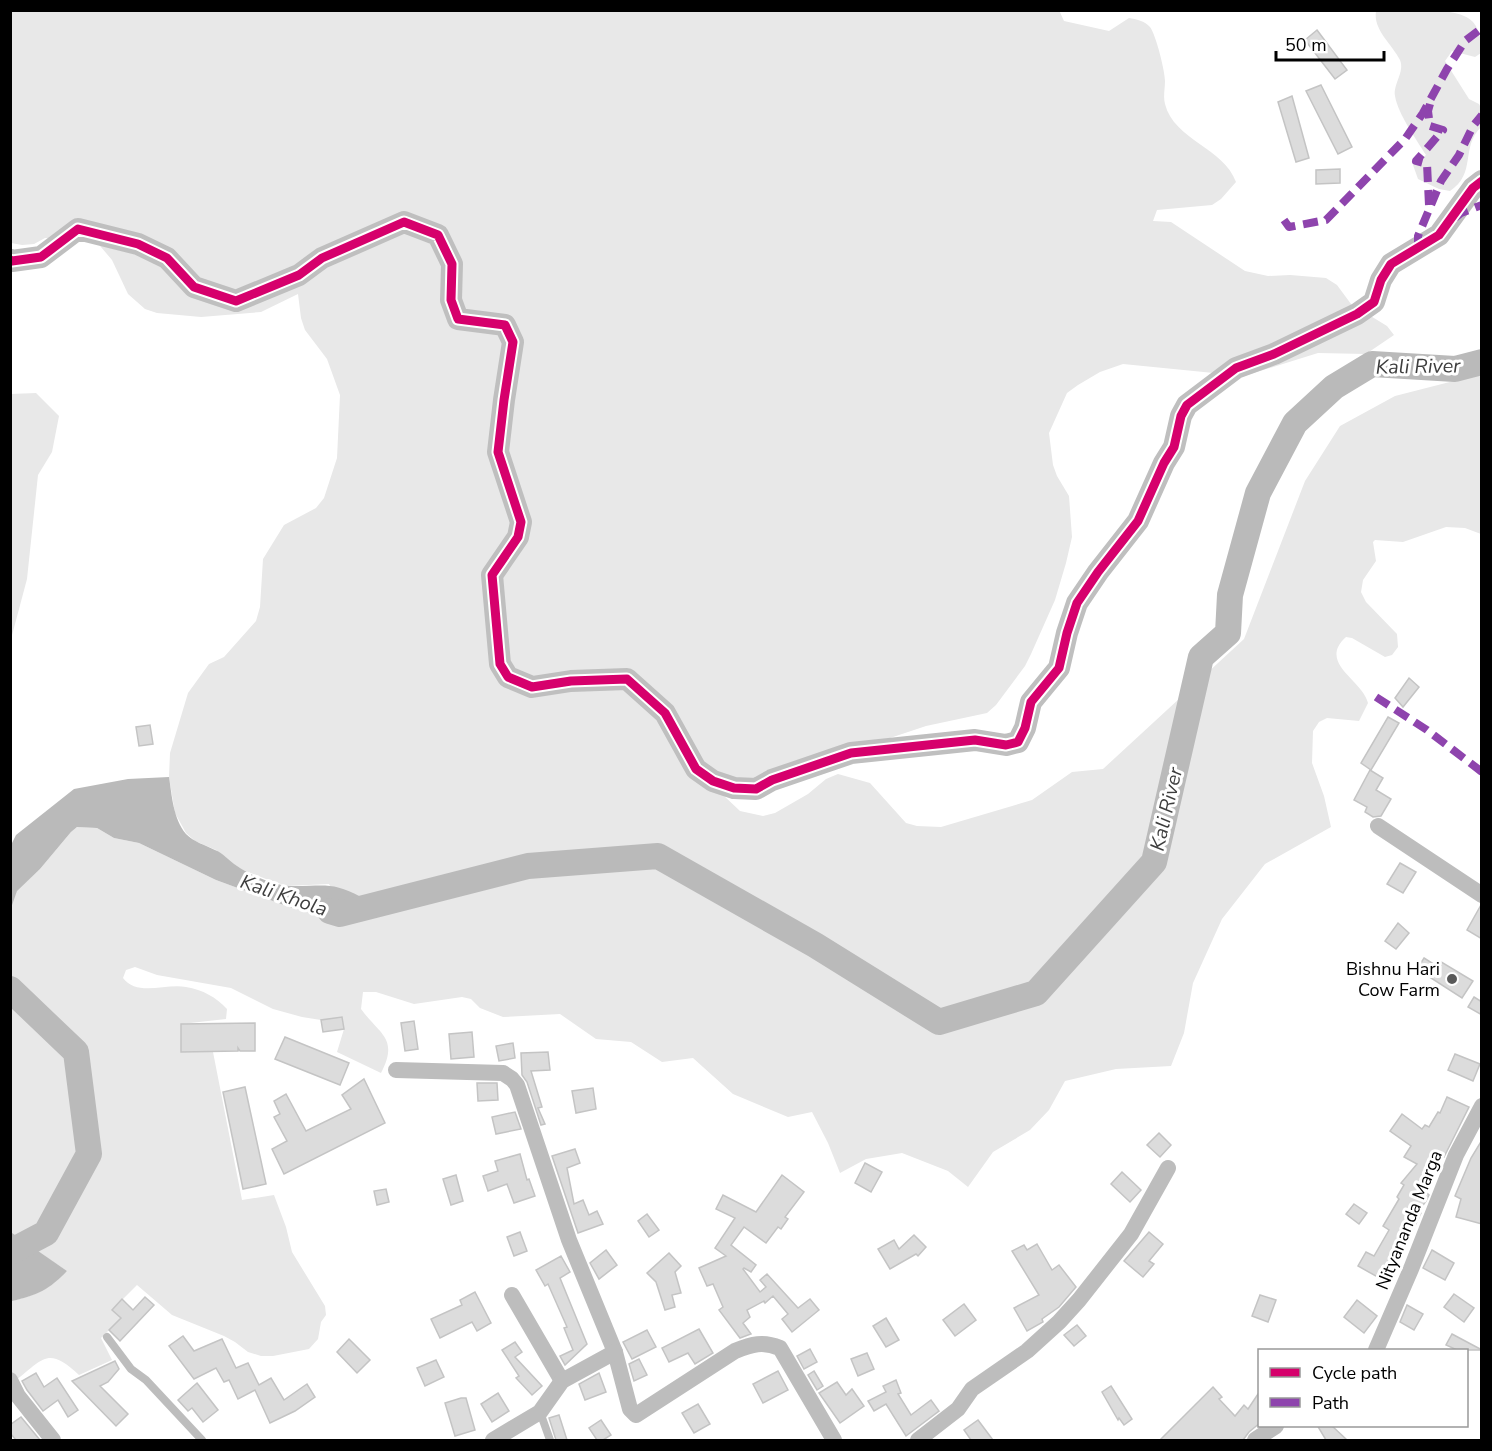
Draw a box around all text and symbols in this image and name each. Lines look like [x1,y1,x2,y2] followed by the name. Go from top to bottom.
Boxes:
[1276,24,1384,62] scale bar
[1285,33,1327,57] text: 50 m
[1375,352,1461,381] water label: Kali River
[1144,764,1189,853] water label: Kali River
[237,868,331,923] water label: Kali Khola
[1346,957,1440,1002] place label: Bishnu Hari Cow Farm
[1445,972,1459,986] marker: Bishnu Hari Cow Farm
[1370,1147,1448,1293] street label: Nityananda Marga
[1258,1349,1468,1427] legend
[1312,1361,1397,1385] text: Cycle path
[1312,1391,1349,1415] text: Path

